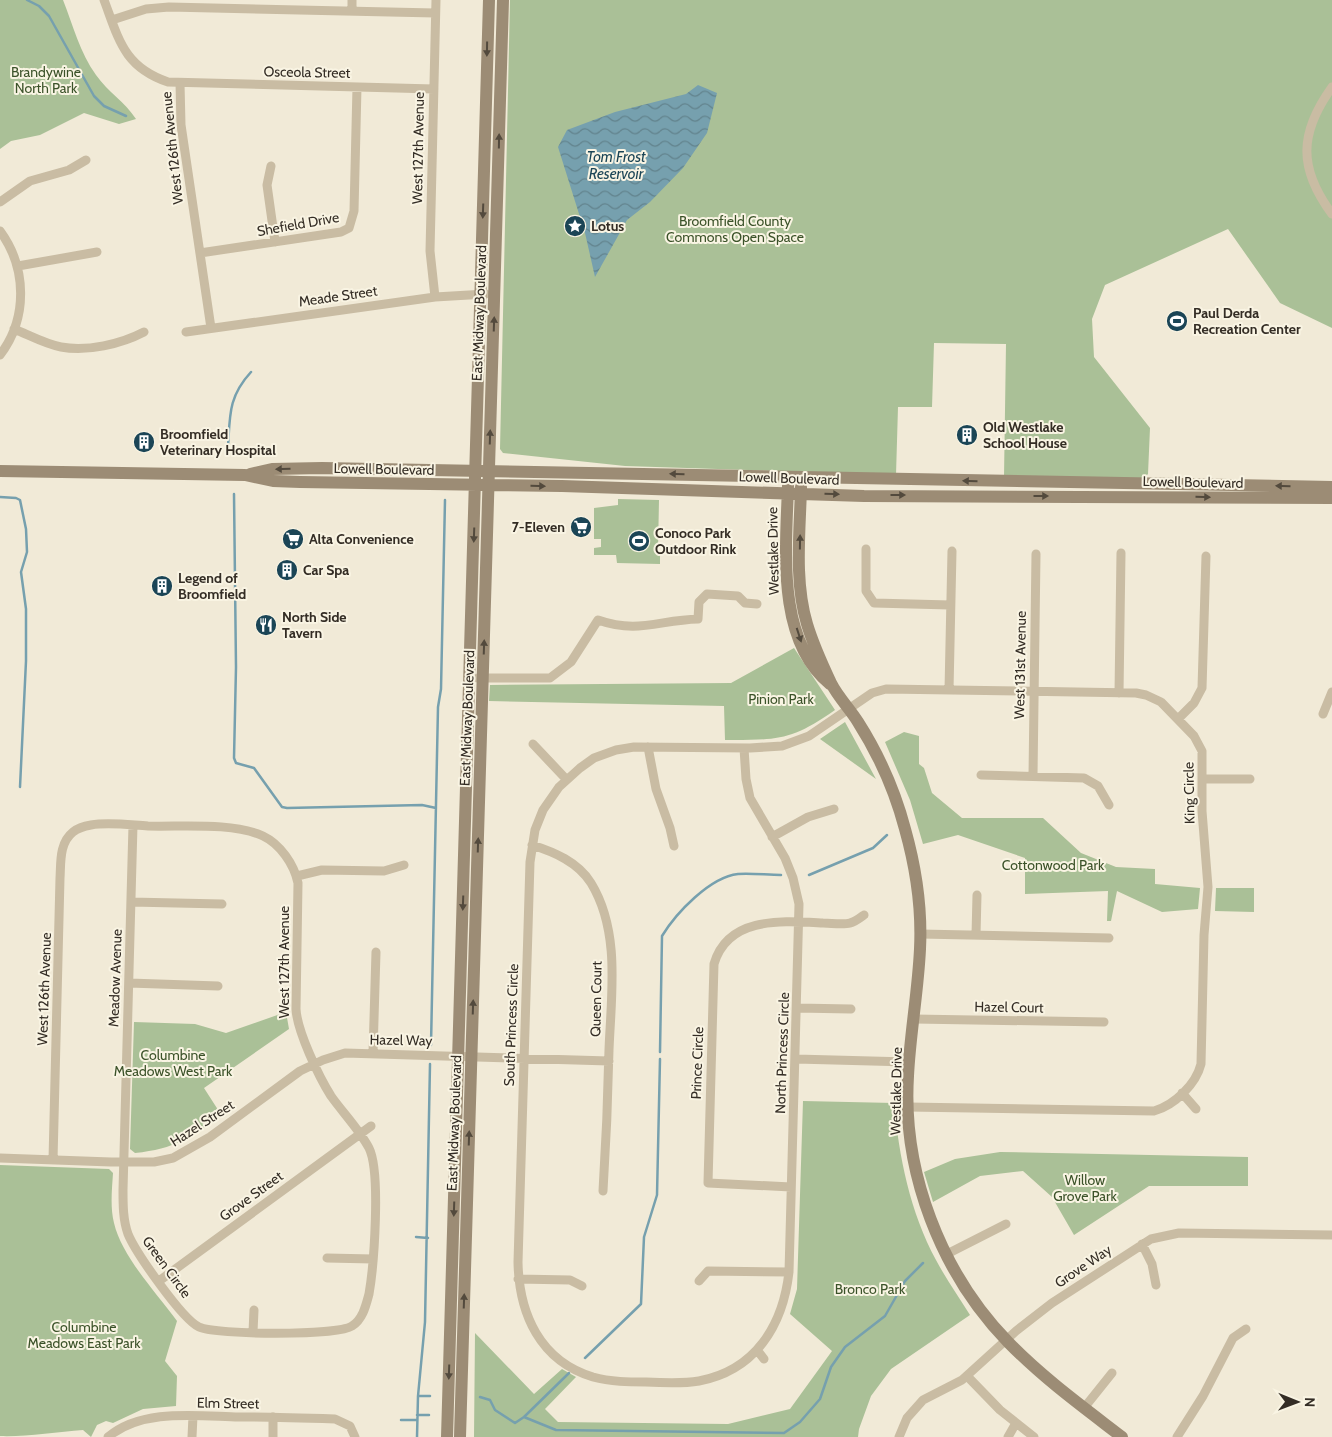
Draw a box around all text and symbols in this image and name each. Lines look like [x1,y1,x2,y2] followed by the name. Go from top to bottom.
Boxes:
[483,41,491,57] one-way arrow
[263,62,351,82] street label: Osceola Street
[11,63,81,97] park label: Brandywine North Park
[157,91,187,205] street label: West 126th Avenue
[408,92,428,204] street label: West 127th Avenue
[495,132,503,148] one-way arrow
[586,148,646,183] water label: Tom Frost Reservoir
[479,203,487,219] one-way arrow
[255,208,341,240] street label: Shefield Drive
[666,212,804,246] park label: Broomfield County Commons Open Space
[563,214,587,238] place icon: Lotus
[591,217,624,235] place label: Lotus
[468,245,490,381] street label: East Midway Boulevard
[298,282,379,310] street label: Meade Street
[1193,304,1301,338] place label: Paul Derda Recreation Center
[1165,309,1189,333] sports icon: Paul Derda Recreation Center
[490,316,498,332] one-way arrow
[983,418,1067,452] place label: Old Westlake School House
[955,423,979,447] building icon: Old Westlake School House
[160,425,276,459] place label: Broomfield Veterinary Hospital
[487,429,495,445] one-way arrow
[132,430,156,454] building icon: Broomfield Veterinary Hospital
[333,459,435,479] street label: Lowell Boulevard
[275,465,291,473] one-way arrow
[738,467,840,489] street label: Lowell Boulevard
[669,470,685,478] one-way arrow
[1142,472,1244,492] street label: Lowell Boulevard
[962,477,978,485] one-way arrow
[530,482,546,490] one-way arrow
[1275,482,1291,490] one-way arrow
[824,491,840,499] one-way arrow
[890,491,906,499] one-way arrow
[1033,492,1049,500] one-way arrow
[1195,493,1211,501] one-way arrow
[763,507,783,595] street label: Westlake Drive
[569,515,593,539] supermarket icon: 7-Eleven
[512,518,565,536] place label: 7-Eleven
[655,524,737,558] place label: Conoco Park Outdoor Rink
[281,527,305,551] supermarket icon: Alta Convenience
[470,527,478,543] one-way arrow
[627,529,651,553] sports icon: Conoco Park Outdoor Rink
[309,530,414,548] place label: Alta Convenience
[796,534,804,550] one-way arrow
[275,558,299,582] building icon: Car Spa
[303,561,349,579] place label: Car Spa
[178,569,246,603] place label: Legend of Broomfield
[150,574,174,598] building icon: Legend of Broomfield
[282,608,347,642] place label: North Side Tavern
[1010,611,1030,719] street label: West 131st Avenue
[254,613,278,637] restaurant icon: North Side Tavern
[795,627,803,642] one-way arrow
[481,639,489,655] one-way arrow
[456,650,478,786] street label: East Midway Boulevard
[748,690,815,708] park label: Pinion Park
[1179,762,1199,824] street label: King Circle
[474,836,482,852] one-way arrow
[1002,856,1105,874] park label: Cottonwood Park
[459,895,467,911] one-way arrow
[275,906,293,1018] street label: West 127th Avenue
[104,929,126,1027] street label: Meadow Avenue
[33,932,55,1046] street label: West 126th Avenue
[586,961,606,1037] street label: Queen Court
[500,963,522,1087] street label: South Princess Circle
[771,992,793,1114] street label: North Princess Circle
[974,997,1044,1017] street label: Hazel Court
[469,999,477,1015] one-way arrow
[687,1026,707,1100] street label: Prince Circle
[369,1030,433,1050] street label: Hazel Way
[114,1046,233,1080] park label: Columbine Meadows West Park
[886,1047,906,1135] street label: Westlake Drive
[443,1055,465,1191] street label: East Midway Boulevard
[167,1096,238,1150] street label: Hazel Street
[465,1130,473,1146] one-way arrow
[216,1167,287,1225] street label: Grove Street
[1053,1171,1117,1205] park label: Willow Grove Park
[449,1201,457,1217] one-way arrow
[139,1233,195,1301] street label: Green Circle
[1051,1241,1115,1291] street label: Grove Way
[835,1280,906,1298] park label: Bronco Park
[460,1293,468,1309] one-way arrow
[28,1318,141,1352] park label: Columbine Meadows East Park
[445,1364,453,1380] one-way arrow
[1272,1377,1322,1427] north arrow
[197,1393,260,1413] street label: Elm Street
[1301,1397,1319,1407] text: N

